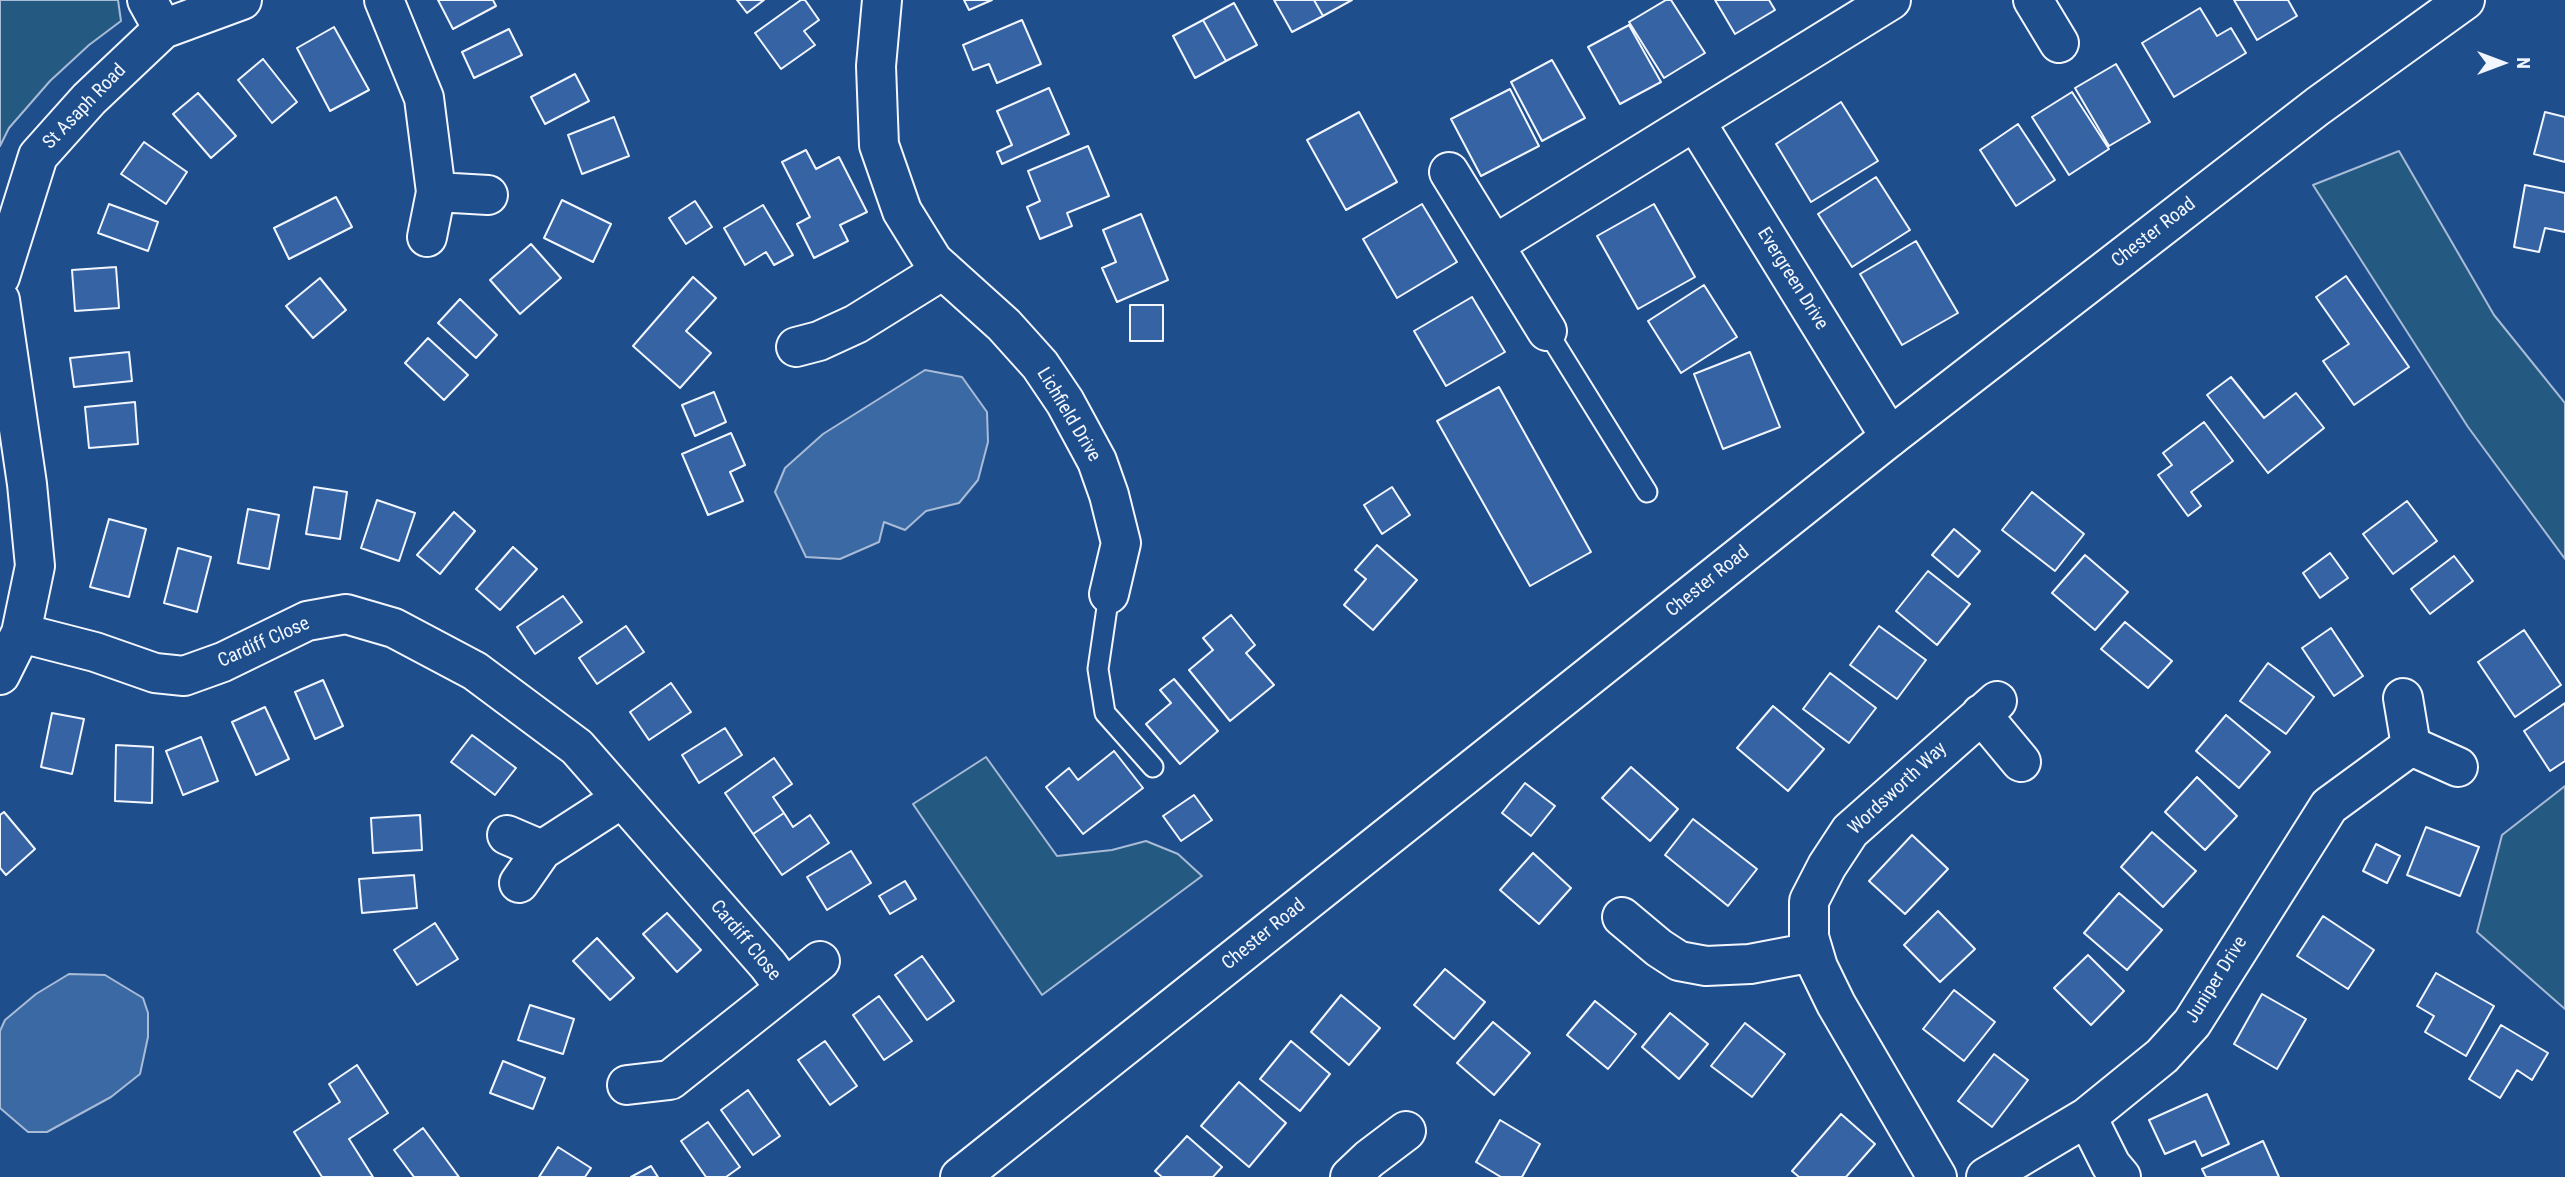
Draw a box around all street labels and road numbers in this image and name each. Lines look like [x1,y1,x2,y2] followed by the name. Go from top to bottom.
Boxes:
[39,60,131,154] street label: St Asaph Road
[2107,193,2201,273] street label: Chester Road
[1752,224,1832,334] street label: Evergreen Drive
[1031,364,1105,466] street label: Lichfield Drive
[1662,542,1754,622] street label: Chester Road
[215,613,313,673] street label: Cardiff Close
[1844,738,1952,840] street label: Wordsworth Way
[1218,895,1310,975] street label: Chester Road
[705,896,785,986] street label: Cardiff Close
[2181,932,2253,1028] street label: Juniper Drive

